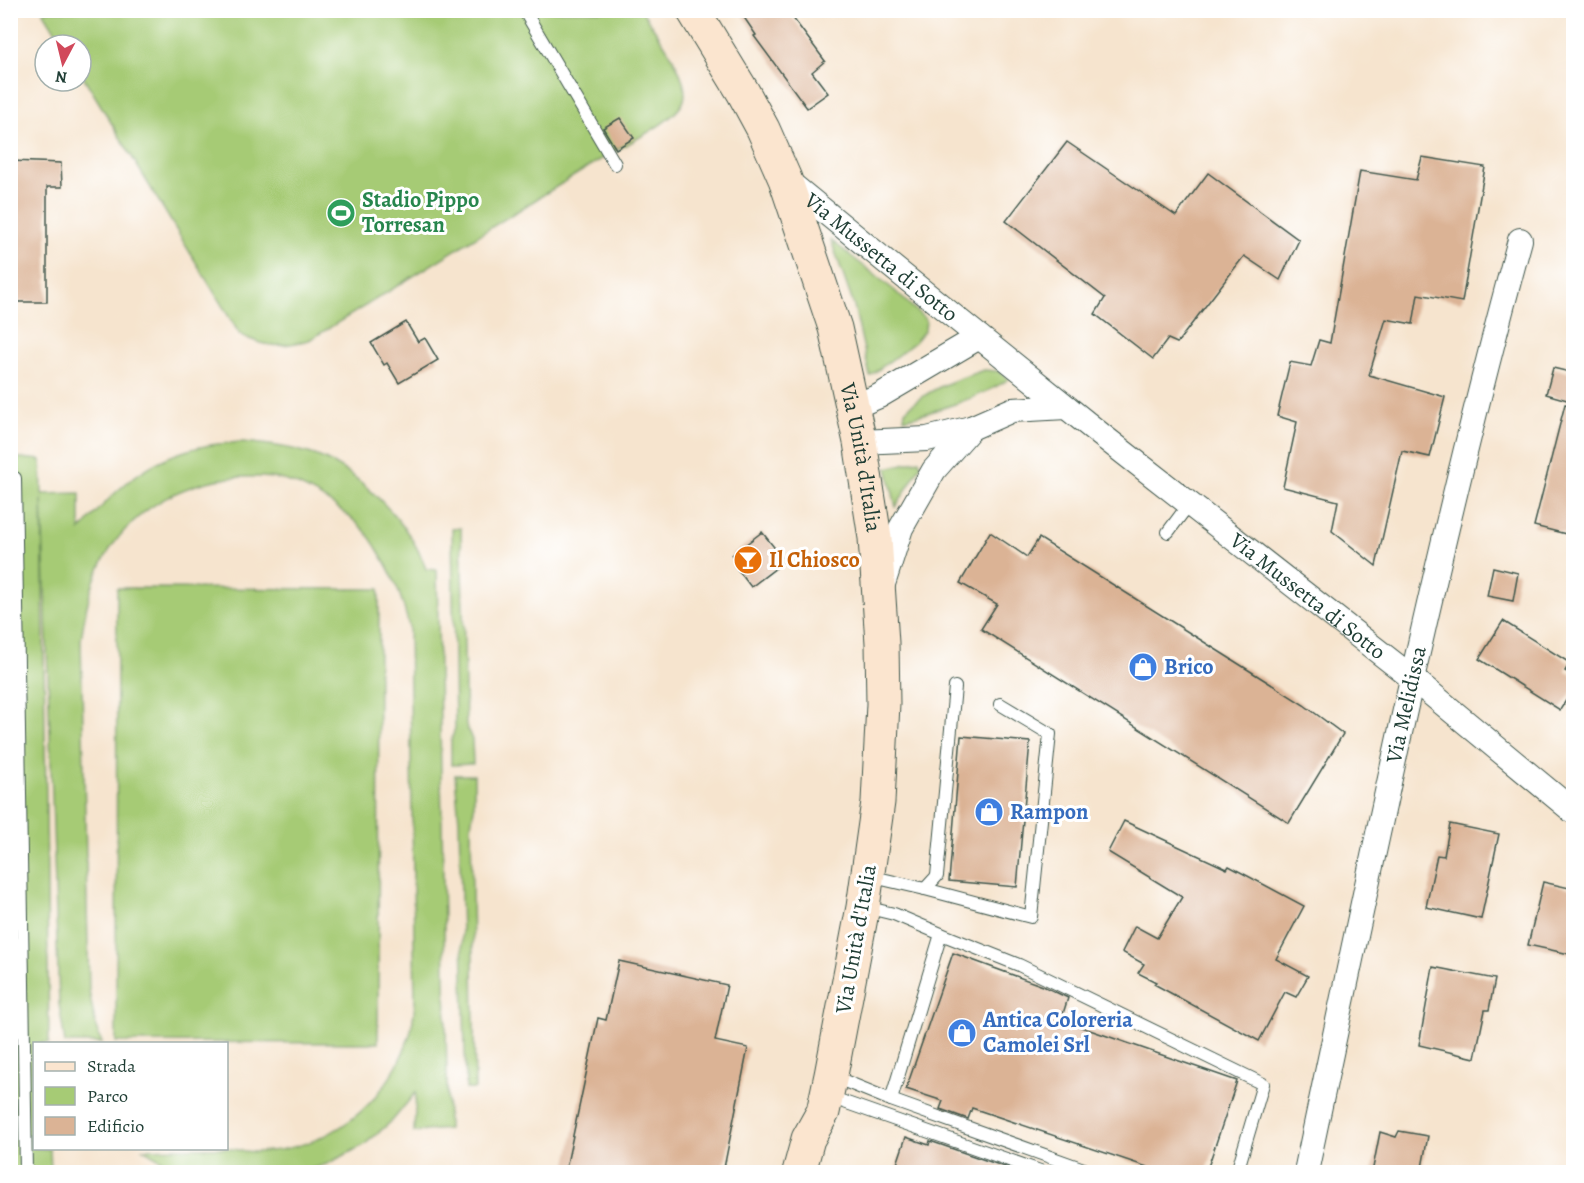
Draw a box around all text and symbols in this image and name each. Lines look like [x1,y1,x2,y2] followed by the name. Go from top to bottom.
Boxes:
[33,33,93,93] north arrow
[54,65,68,89] text: N
[362,185,479,240] place label: Stadio Pippo Torresan
[797,185,964,329] street label: Via Mussetta di Sotto
[325,197,357,229] sports icon: Stadio Pippo Torresan
[832,379,889,535] street label: Via Unità d'Italia
[1223,525,1392,667] street label: Via Mussetta di Sotto
[732,544,764,576] bar icon: Il Chiosco
[769,545,860,575] place label: Il Chiosco
[1378,643,1434,767] street label: Via Melidissa
[1127,651,1159,683] shop icon: Brico
[1164,652,1214,682] place label: Brico
[973,796,1005,828] shop icon: Rampon
[1010,797,1088,827] place label: Rampon
[828,861,884,1017] street label: Via Unità d'Italia
[982,1005,1133,1060] place label: Antica Coloreria Camolei Srl
[946,1017,978,1049] shop icon: Antica Coloreria Camolei Srl
[33,1042,228,1150] legend
[87,1054,136,1078] text: Strada
[87,1084,128,1108] text: Parco
[87,1114,144,1138] text: Edificio

